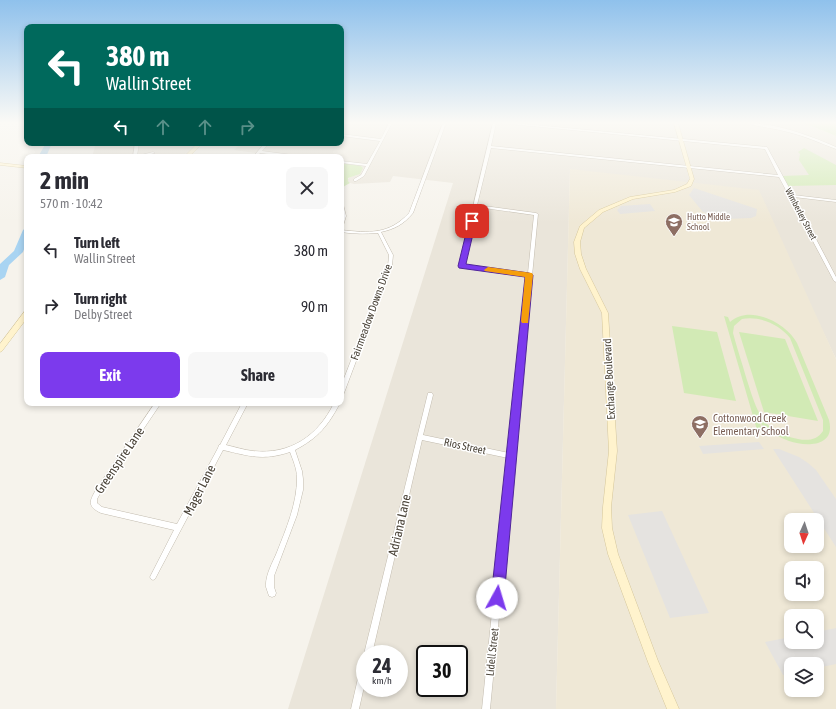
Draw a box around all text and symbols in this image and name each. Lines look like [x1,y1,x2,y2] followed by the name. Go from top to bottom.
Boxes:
[40,40,92,92] icon: left
[106,40,169,72] text: 380 m
[106,73,191,94] text: Wallin Street
[110,116,132,138] icon: left
[152,116,174,138] icon: ahead
[194,116,216,138] icon: ahead
[236,116,258,138] icon: right
[40,167,89,194] text: 2 min
[286,167,328,209] button: close
[783,186,819,242] street label: Wimberley Street
[40,196,103,211] text: 570 m · 10:42
[455,204,489,238] pin
[461,210,483,232] icon: arrive
[664,212,684,237] school or university icon: Hutto Middle School
[687,212,730,232] place label: Hutto Middle School
[74,234,120,251] text: Turn left
[40,239,62,261] icon: left
[294,242,328,259] text: 380 m
[74,251,136,266] text: Wallin Street
[348,262,394,362] street label: Fairmeadow Downs Drive
[74,290,127,307] text: Turn right
[40,295,62,317] icon: right
[301,298,328,315] text: 90 m
[74,307,132,322] text: Delby Street
[601,338,617,420] street label: Exchange Boulevard
[40,352,180,398] button: Exit
[188,352,328,398] button: Share
[713,412,789,437] place label: Cottonwood Creek Elementary School
[690,414,710,439] school or university icon: Cottonwood Creek Elementary School
[92,424,147,497] street label: Greenspire Lane
[443,436,487,456] street label: Rios Street
[180,462,219,518] street label: Mager Lane
[385,493,414,557] street label: Adriana Lane
[784,513,824,553] north arrow
[784,513,824,697] map controls
[784,561,824,601] button: sound
[476,577,518,619] position arrow
[784,609,824,649] button: search
[483,627,501,677] street label: Lidell Street
[416,645,468,697] speed limit sign: 30
[373,654,391,677] text: 24
[784,657,824,697] button: layers
[372,675,392,686] text: km/h

